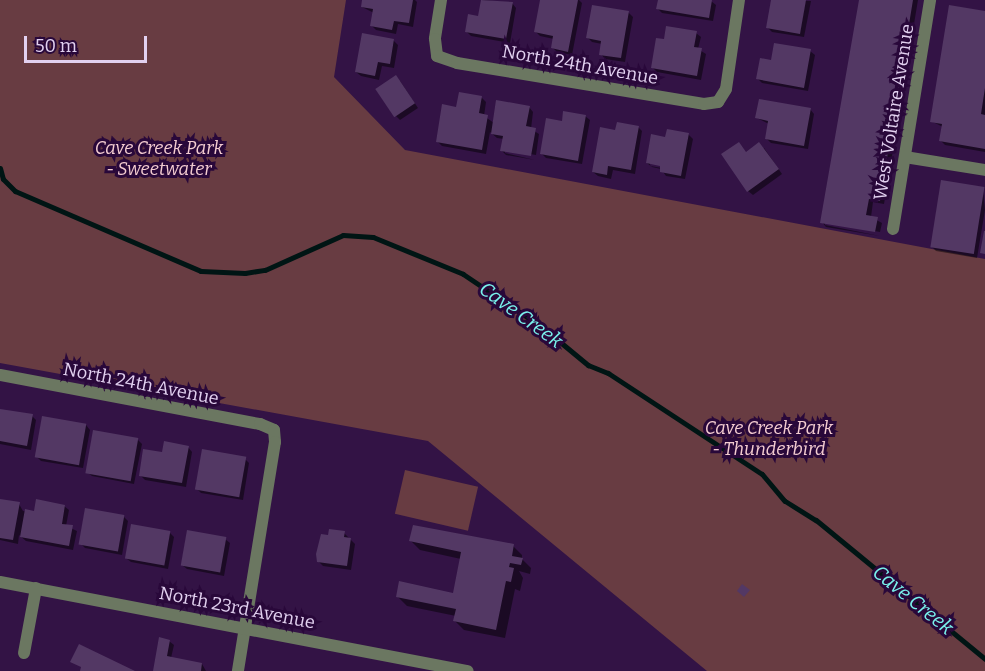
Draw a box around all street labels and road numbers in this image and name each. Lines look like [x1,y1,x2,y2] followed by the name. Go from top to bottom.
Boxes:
[869,22,919,202] street label: West Voltaire Avenue
[500,41,660,89] street label: North 24th Avenue
[61,358,221,410] street label: North 24th Avenue
[157,582,317,634] street label: North 23rd Avenue

